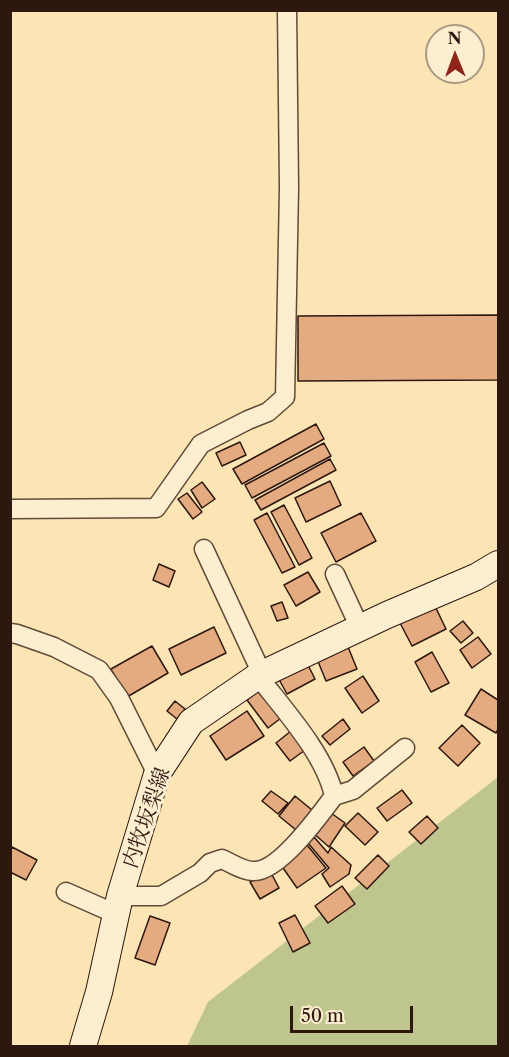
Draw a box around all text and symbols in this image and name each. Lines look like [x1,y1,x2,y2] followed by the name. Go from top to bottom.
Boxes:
[425,24,485,84] north arrow
[448,28,462,48] text: N
[118,764,176,872] street label: 内牧坂梨線
[293,994,416,1032] scale bar
[301,1005,344,1027] text: 50 m

